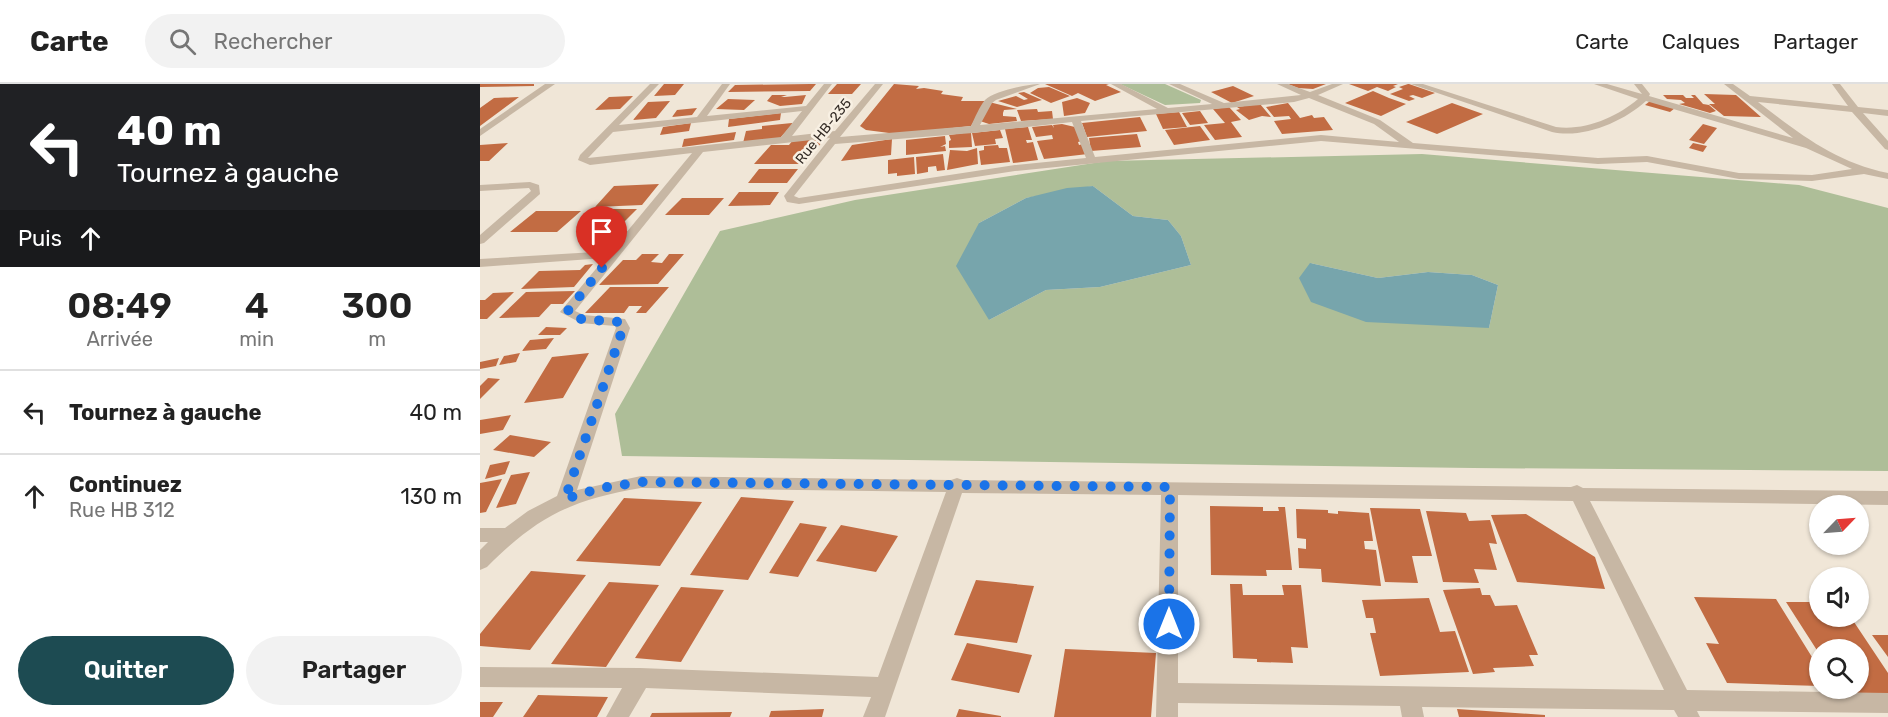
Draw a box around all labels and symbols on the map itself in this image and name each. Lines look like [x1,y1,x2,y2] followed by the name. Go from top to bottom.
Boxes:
[792,95,855,168] street label: Rue HB-235
[576,206,627,268] pin
[1809,495,1869,555] north arrow
[1137,592,1201,656] position arrow

